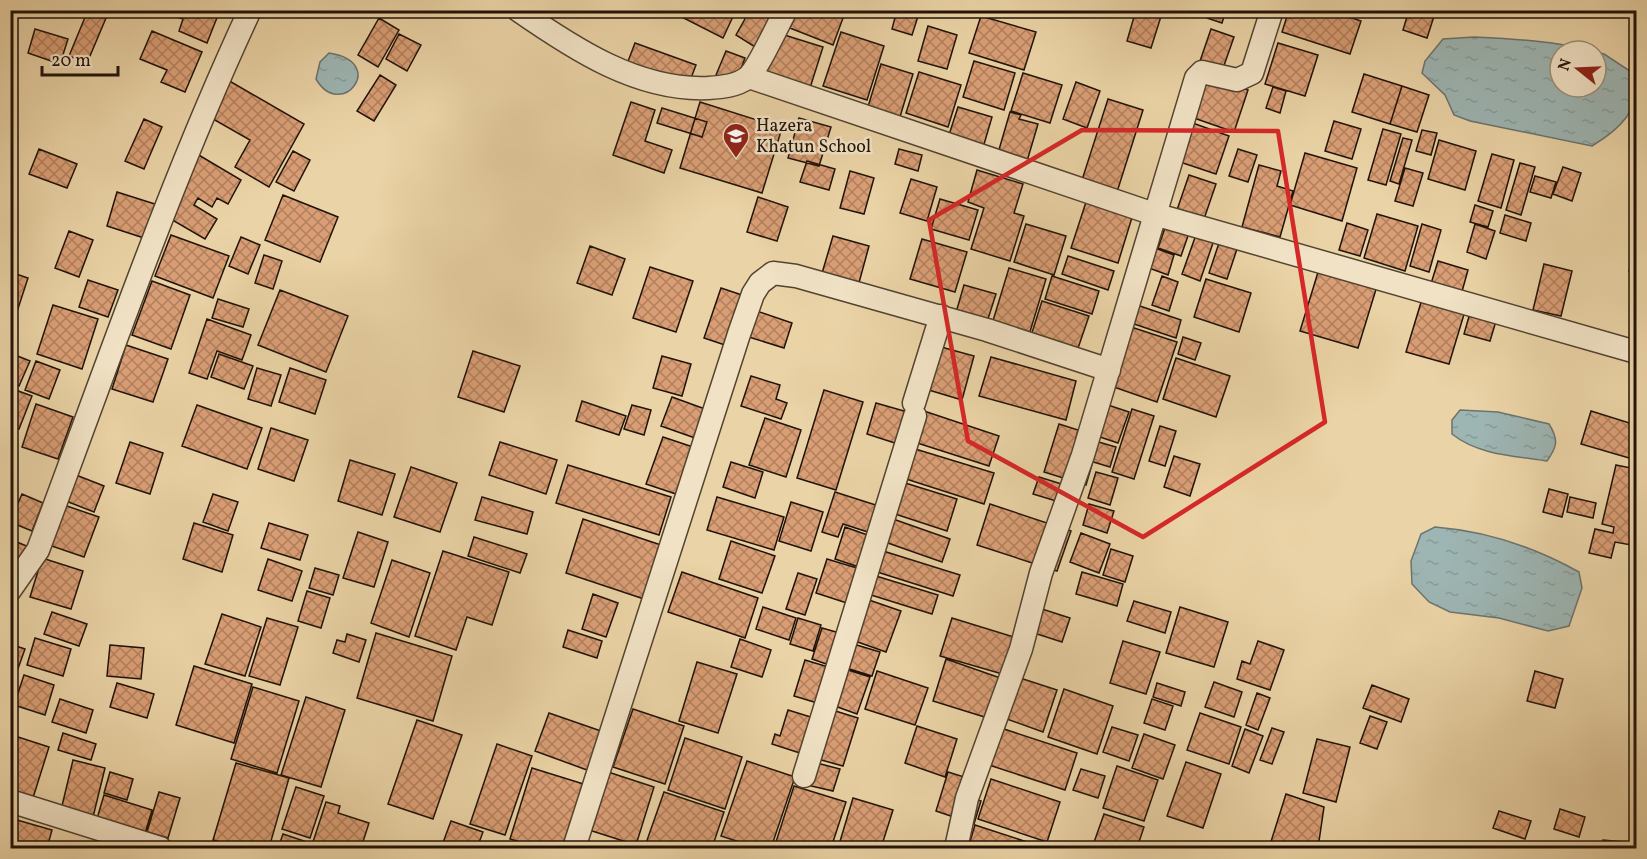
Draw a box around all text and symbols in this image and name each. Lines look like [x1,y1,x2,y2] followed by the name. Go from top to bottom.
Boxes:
[42,39,118,77] scale bar
[1548,39,1608,99] north arrow
[51,49,91,74] text: 20 m
[1553,56,1578,74] text: N
[756,114,871,160] place label: Hazera Khatun School
[721,121,751,159] school or university icon: Hazera Khatun School

